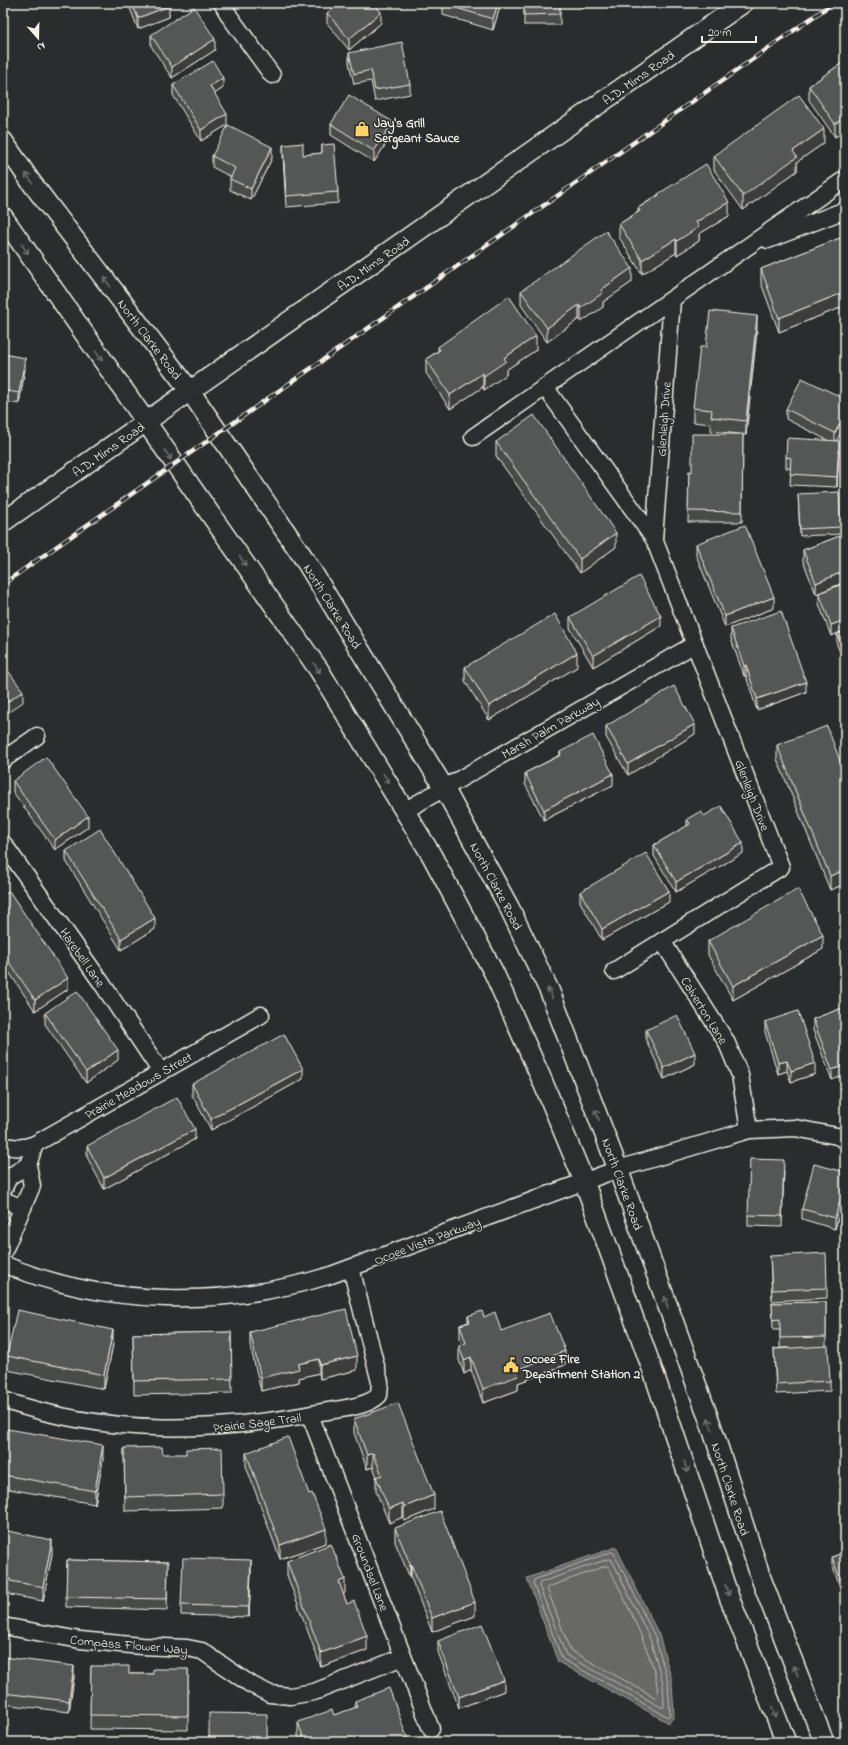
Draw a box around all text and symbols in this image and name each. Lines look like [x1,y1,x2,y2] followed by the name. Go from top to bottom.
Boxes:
[18,18,58,58] north arrow
[702,18,756,44] scale bar
[708,24,731,42] text: 20 m
[35,38,47,55] text: N
[599,46,680,110] street label: A.D. Mims Road
[374,114,460,150] place label: Jay's Grill Sergeant Sauce
[353,120,371,138] shop icon: Jay's Grill Sergeant Sauce
[25,173,33,184] one-way arrow
[334,232,415,296] street label: A.D. Mims Road
[21,244,29,255] one-way arrow
[103,277,111,288] one-way arrow
[112,296,186,385] street label: North Clarke Road
[95,350,103,361] one-way arrow
[652,381,678,457] street label: Glenleigh Drive
[69,418,150,482] street label: A.D. Mims Road
[164,449,172,460] one-way arrow
[238,556,247,567] one-way arrow
[298,561,366,653] street label: North Clarke Road
[313,662,321,673] one-way arrow
[498,692,604,765] street label: Marsh Palm Parkway
[728,757,774,834] street label: Glenleigh Drive
[382,772,390,783] one-way arrow
[465,840,527,934] street label: North Clarke Road
[54,924,109,992] street label: Harebell Lane
[675,973,732,1048] street label: Calverton Lane
[545,988,553,1000] one-way arrow
[81,1047,197,1125] street label: Prairie Meadows Street
[592,1109,600,1121] one-way arrow
[596,1136,647,1234] street label: North Clarke Road
[372,1212,484,1271] street label: Ocoee Vista Parkway
[662,1296,669,1309] one-way arrow
[522,1350,641,1384] place label: Ocoee Fire Department Station 2
[502,1356,520,1374] public building icon: Ocoee Fire Department Station 2
[212,1409,303,1439] street label: Prairie Sage Trail
[706,1419,714,1431] one-way arrow
[706,1441,754,1539] street label: North Clarke Road
[682,1461,690,1473] one-way arrow
[346,1531,393,1614] street label: Groundsel Lane
[724,1584,731,1597] one-way arrow
[69,1631,188,1661] street label: Compass Flower Way
[792,1666,800,1678] one-way arrow
[771,1705,779,1717] one-way arrow

